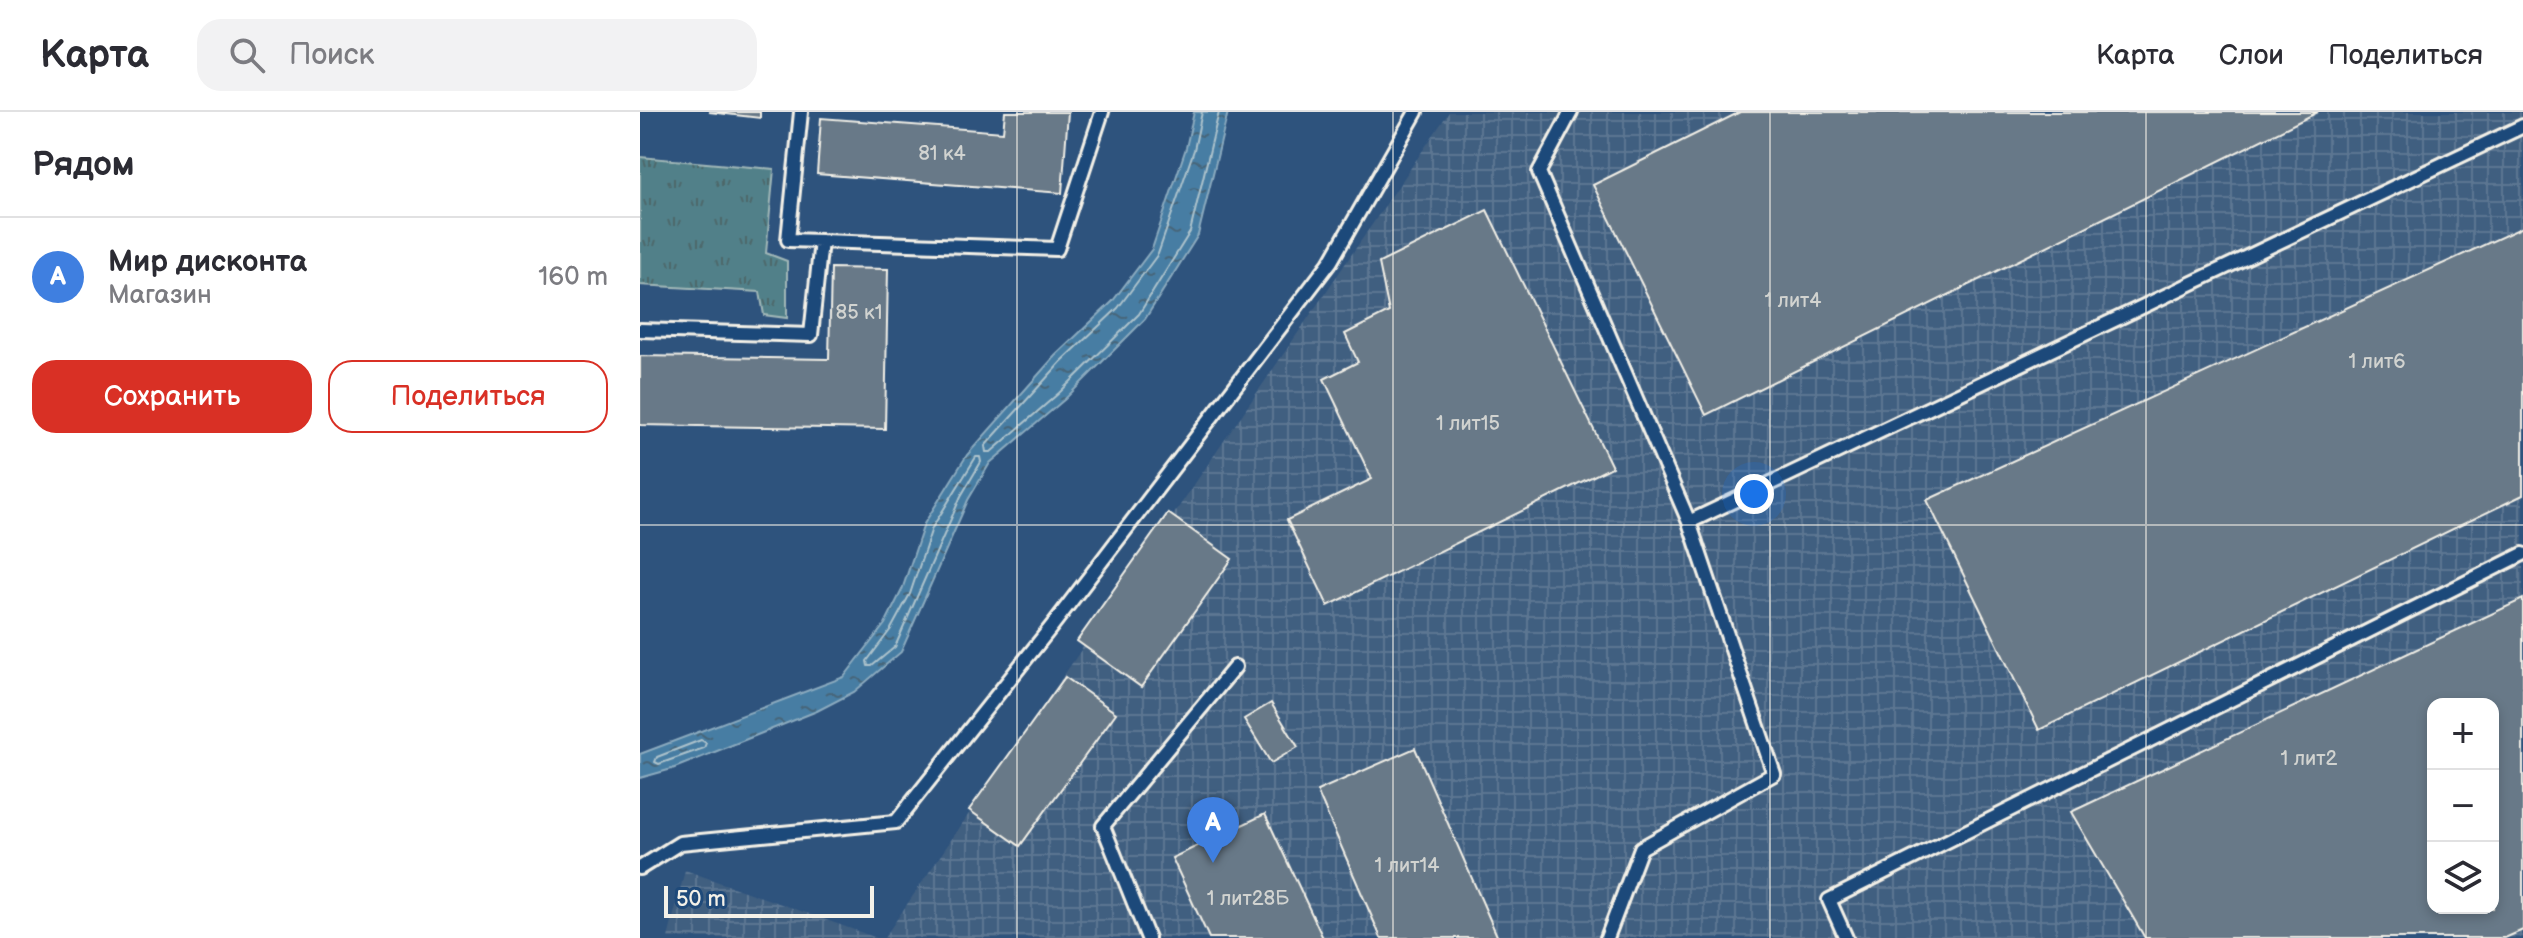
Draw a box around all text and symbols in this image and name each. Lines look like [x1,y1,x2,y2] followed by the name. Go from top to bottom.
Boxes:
[197,19,757,91] search box
[40,33,149,78] text: Карта
[225,33,269,77] icon: search
[289,37,375,73] text: Поиск
[2096,39,2175,72] text: Карта
[2219,39,2284,72] text: Слои
[2328,39,2483,72] text: Поделиться
[918,142,966,166] house number: 81 к4
[32,144,134,185] text: Рядом
[108,244,307,280] text: Мир дисконта
[50,262,66,293] text: A
[538,262,608,293] text: 160 m
[108,280,212,311] text: Магазин
[1764,289,1822,313] house number: 1 лит4
[836,301,882,325] house number: 85 к1
[2348,350,2406,374] house number: 1 лит6
[32,360,312,433] button: Сохранить
[328,360,608,433] button: Поделиться
[1436,412,1500,436] house number: 1 лит15
[1734,474,1774,514] your location
[2427,698,2499,914] map controls
[2427,698,2499,770] button: +
[2281,747,2338,771] house number: 1 лит2
[2427,770,2499,842] button: −
[1187,797,1239,863] pin: A
[2427,842,2499,914] button: layers
[1375,854,1439,878] house number: 1 лит14
[664,882,874,918] scale bar
[676,886,726,913] text: 50 m
[1207,887,1289,911] house number: 1 лит28Б

